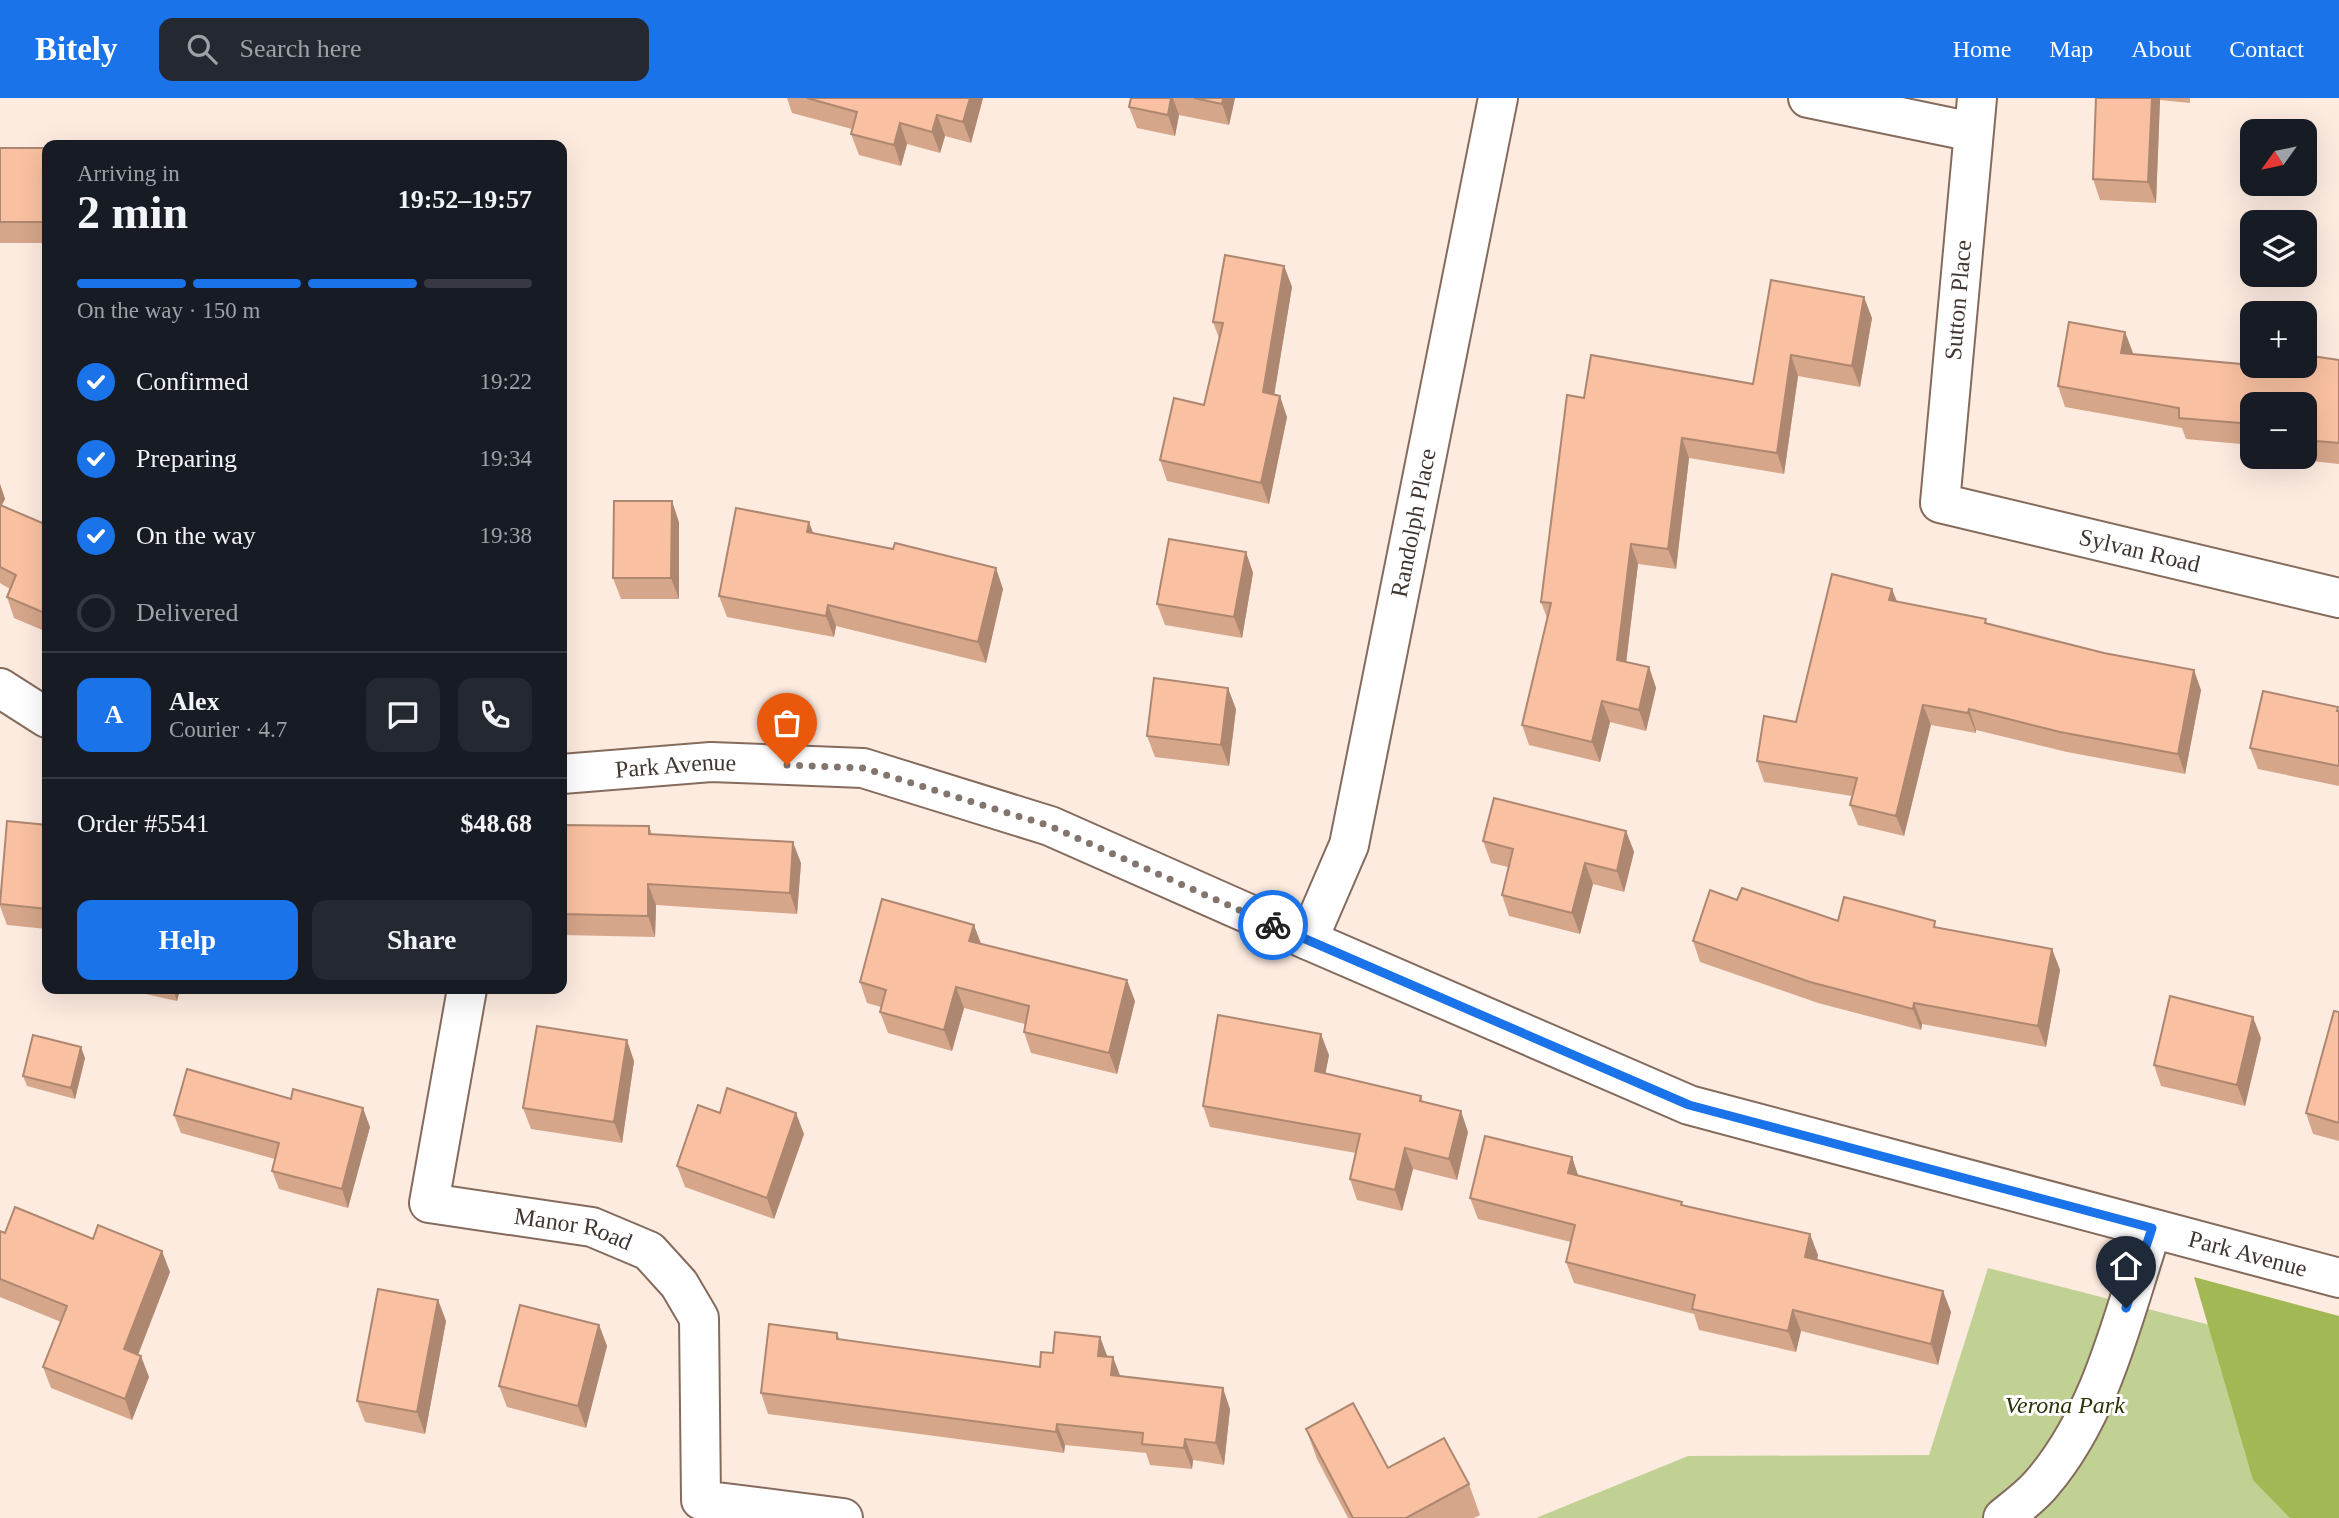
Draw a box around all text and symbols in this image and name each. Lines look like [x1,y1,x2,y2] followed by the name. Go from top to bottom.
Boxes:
[159,18,649,81] search box
[183,30,221,68] icon: search
[35,31,117,67] text: Bitely
[239,34,361,63] text: Search here
[1953,36,2011,62] text: Home
[2049,36,2093,62] text: Map
[2131,36,2191,62] text: About
[2229,36,2304,62] text: Contact
[2240,119,2317,196] north arrow
[2240,119,2317,469] map controls
[77,161,180,186] text: Arriving in
[398,185,532,214] text: 19:52–19:57
[77,187,188,238] text: 2 min
[2240,210,2317,287] button: layers
[1940,239,1976,361] street label: Sutton Place
[77,298,260,323] text: On the way · 150 m
[2240,301,2317,378] button: +
[77,363,115,401] icon: check
[136,367,249,396] text: Confirmed
[480,369,532,394] text: 19:22
[2240,392,2317,469] button: −
[77,440,115,478] icon: check
[136,444,237,473] text: Preparing
[480,446,532,471] text: 19:34
[1386,446,1441,600] street label: Randolph Place
[77,517,115,555] icon: check
[136,521,256,550] text: On the way
[480,523,532,548] text: 19:38
[2077,524,2203,577] street label: Sylvan Road
[136,598,239,627] text: Delivered
[366,678,440,752] button: chat
[458,678,532,752] button: phone
[169,687,220,716] text: Alex
[757,693,817,765] pin
[105,700,123,729] text: A
[768,704,806,742] icon: bag
[169,717,287,742] text: Courier · 4.7
[614,749,737,783] street label: Park Avenue
[77,809,209,838] text: Order #5541
[461,809,532,838] text: $48.68
[1238,890,1308,960] courier
[77,900,298,980] button: Help
[312,900,532,980] button: Share
[1254,906,1292,944] icon: bike
[513,1203,636,1255] street label: Manor Road
[2186,1226,2310,1282] street label: Park Avenue
[2096,1236,2156,1308] pin
[2107,1247,2145,1285] icon: home
[2005,1392,2125,1418] park label: Verona Park

